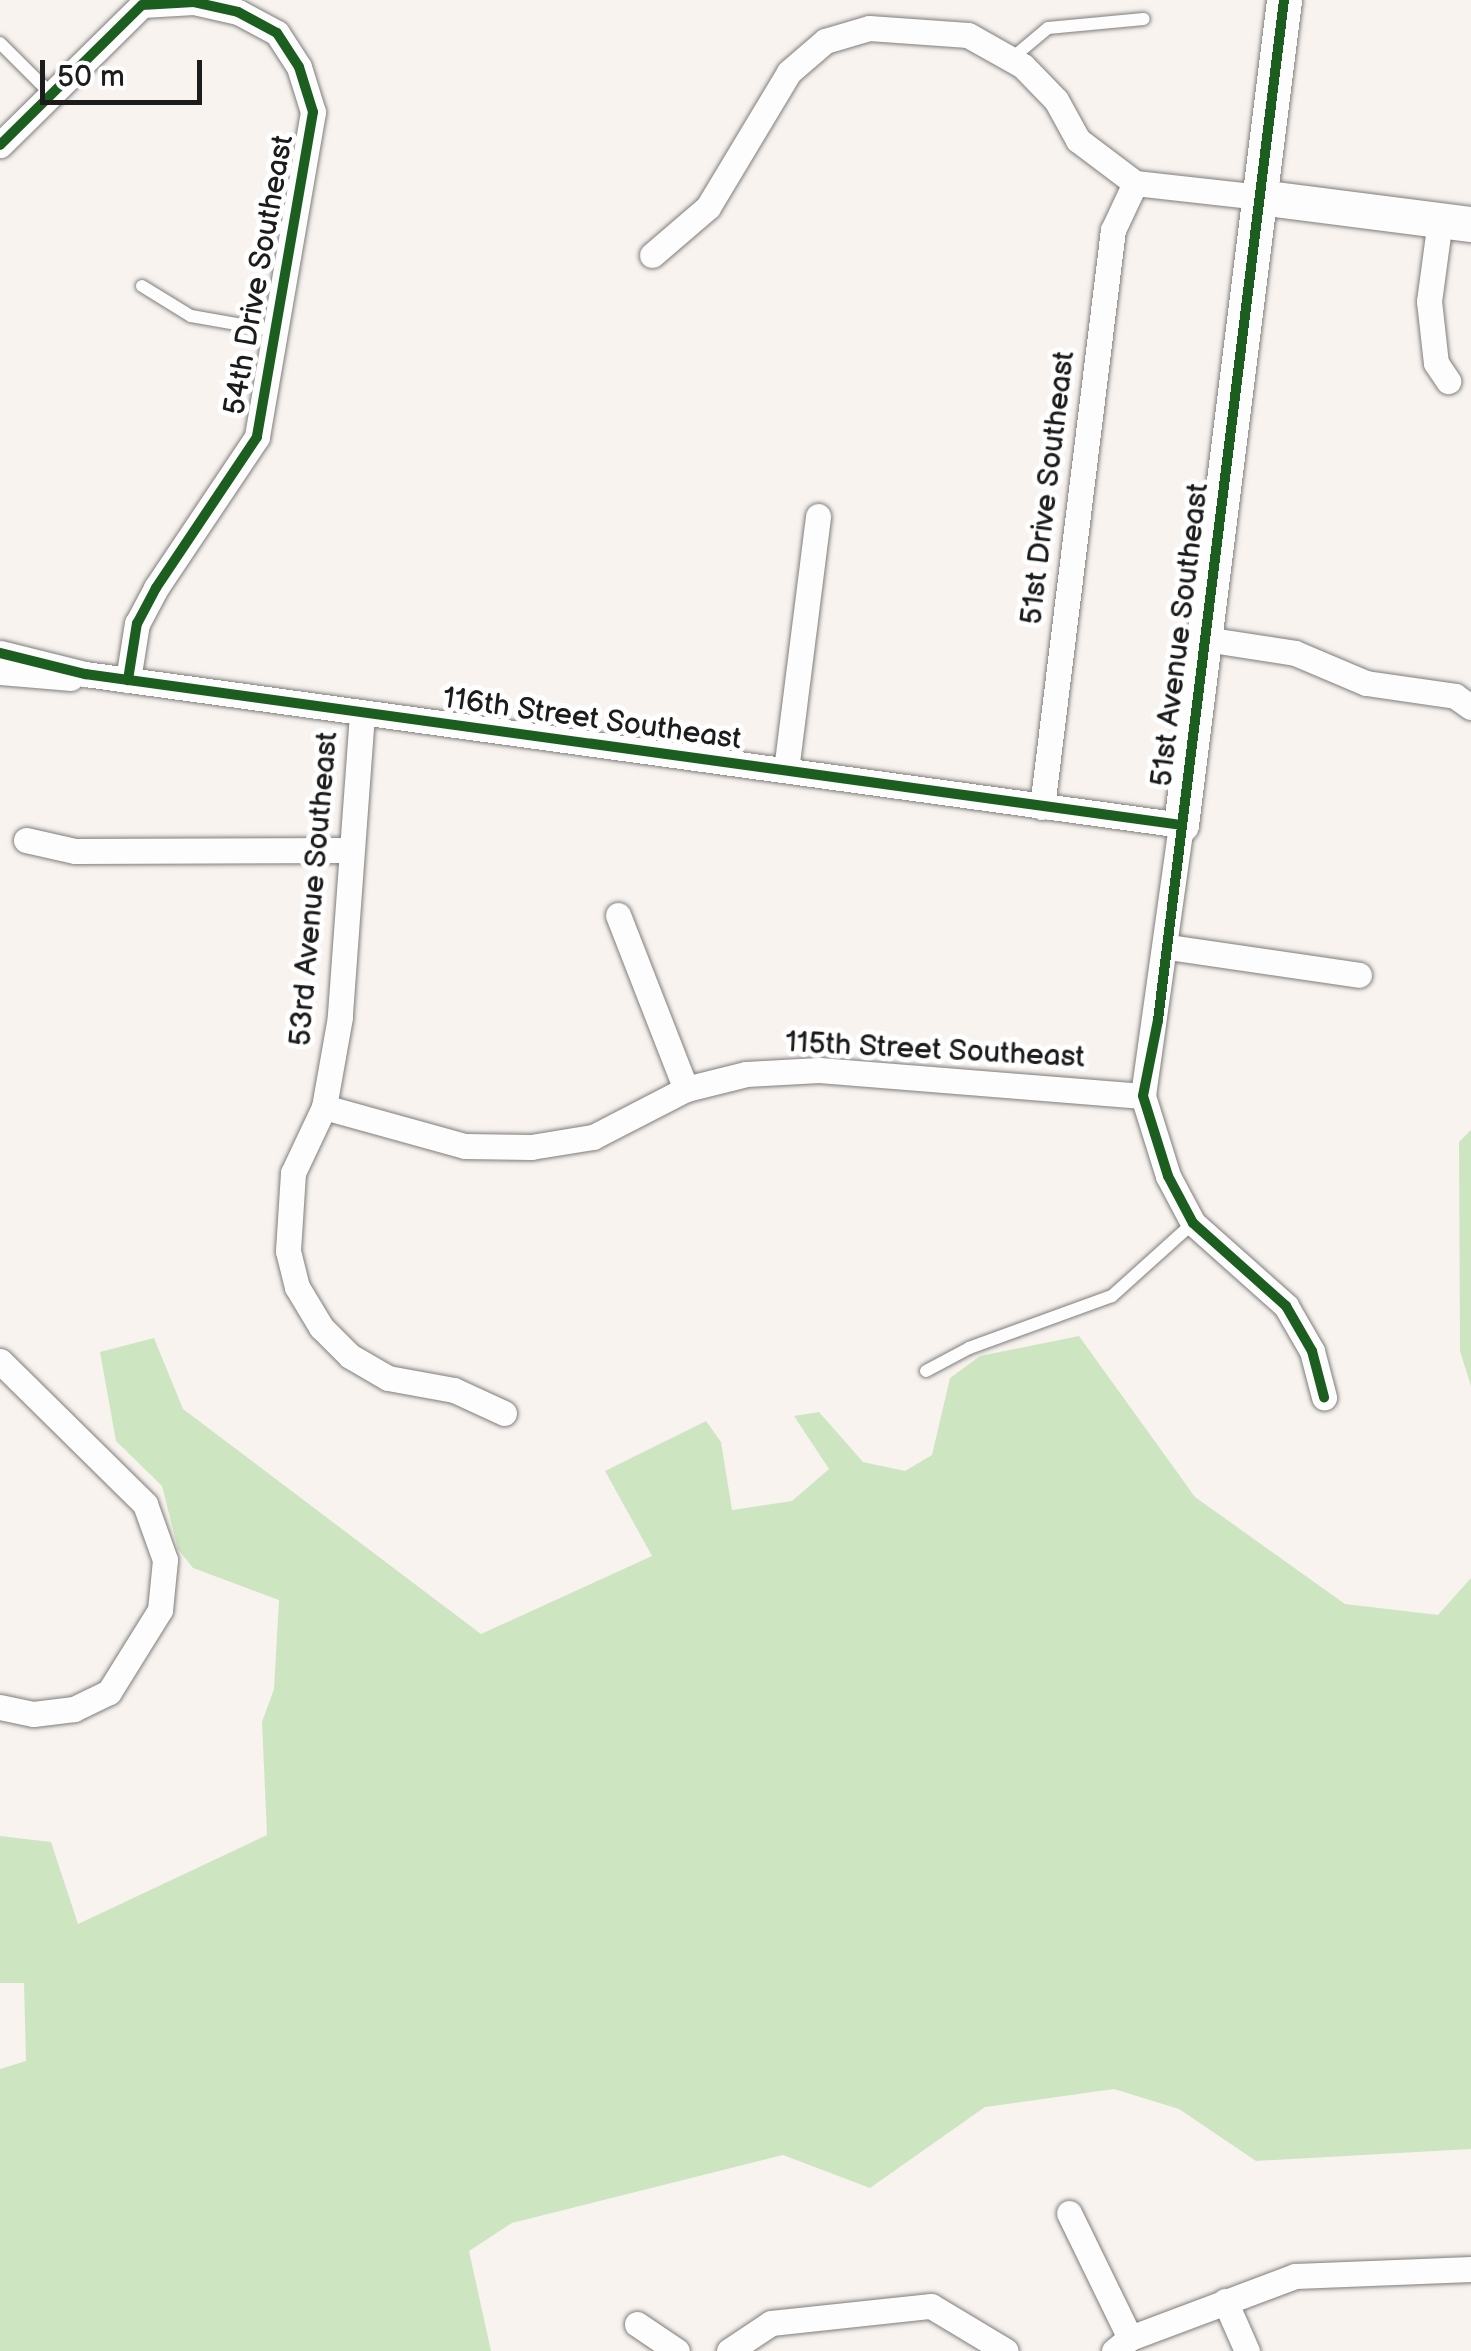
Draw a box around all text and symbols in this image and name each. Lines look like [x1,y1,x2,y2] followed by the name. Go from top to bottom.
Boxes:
[45,40,208,102] scale bar
[57,59,125,95] text: 50 m
[217,132,301,418] street label: 54th Drive Southeast
[1013,349,1083,627] street label: 51st Drive Southeast
[1143,481,1217,789] street label: 51st Avenue Southeast
[440,680,744,758] street label: 116th Street Southeast
[282,730,346,1048] street label: 53rd Avenue Southeast
[784,1024,1086,1076] street label: 115th Street Southeast

